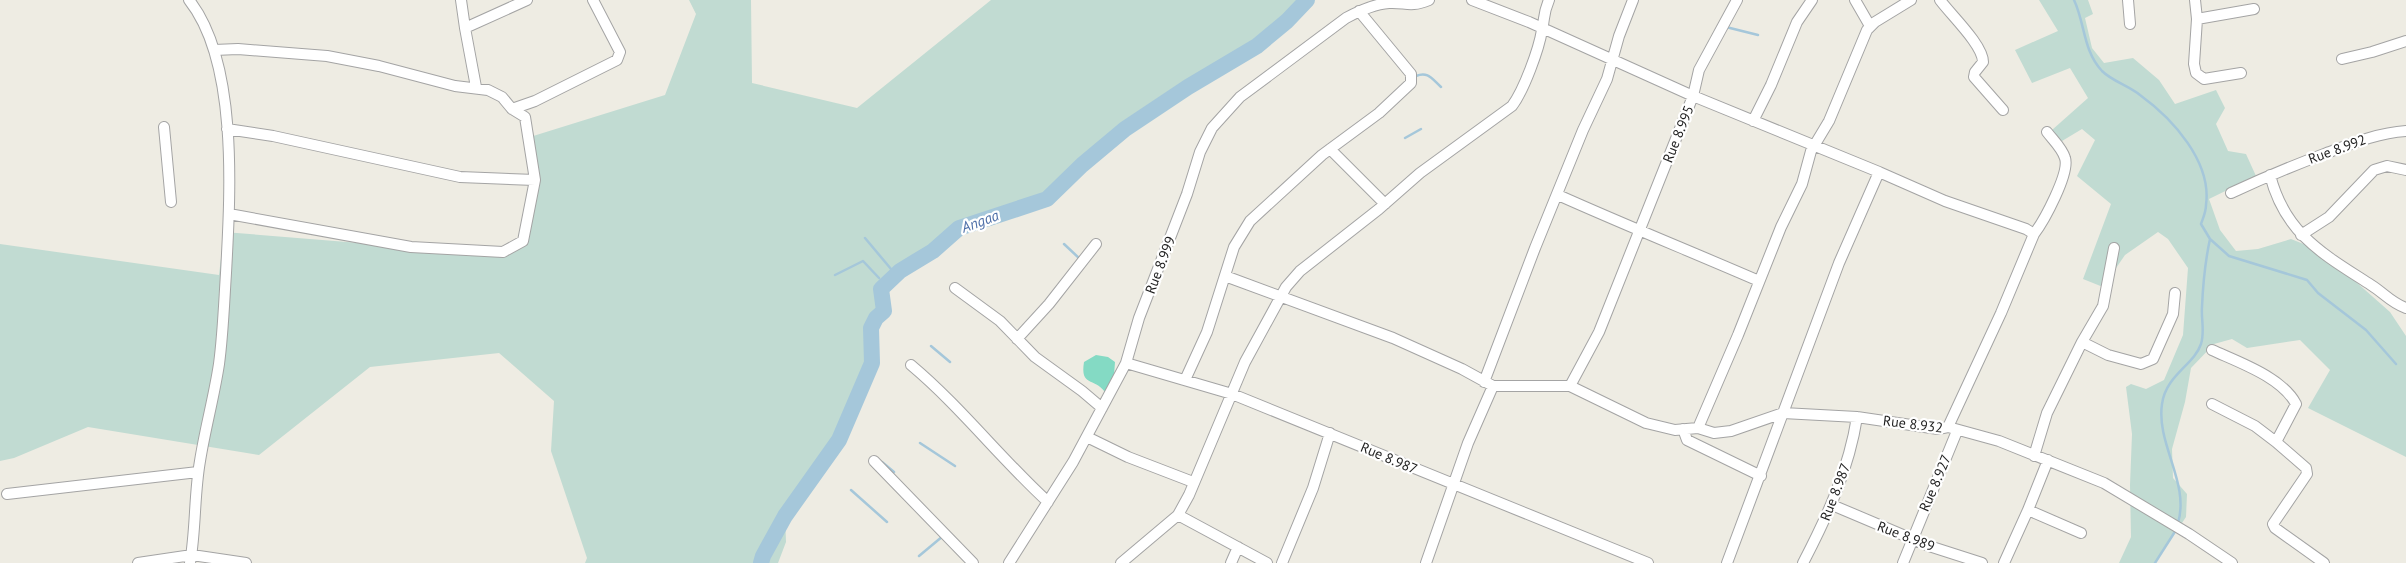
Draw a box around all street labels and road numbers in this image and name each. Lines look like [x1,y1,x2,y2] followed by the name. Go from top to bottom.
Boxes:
[1658,103,1698,165] street label: Rue 8.995
[2306,130,2368,168] street label: Rue 8.992
[1141,234,1179,296] street label: Rue 8.999
[1882,411,1944,437] street label: Rue 8.932
[1358,438,1420,478] street label: Rue 8.987
[1915,452,1955,514] street label: Rue 8.927
[1816,461,1854,523] street label: Rue 8.987
[1875,517,1937,555] street label: Rue 8.989

